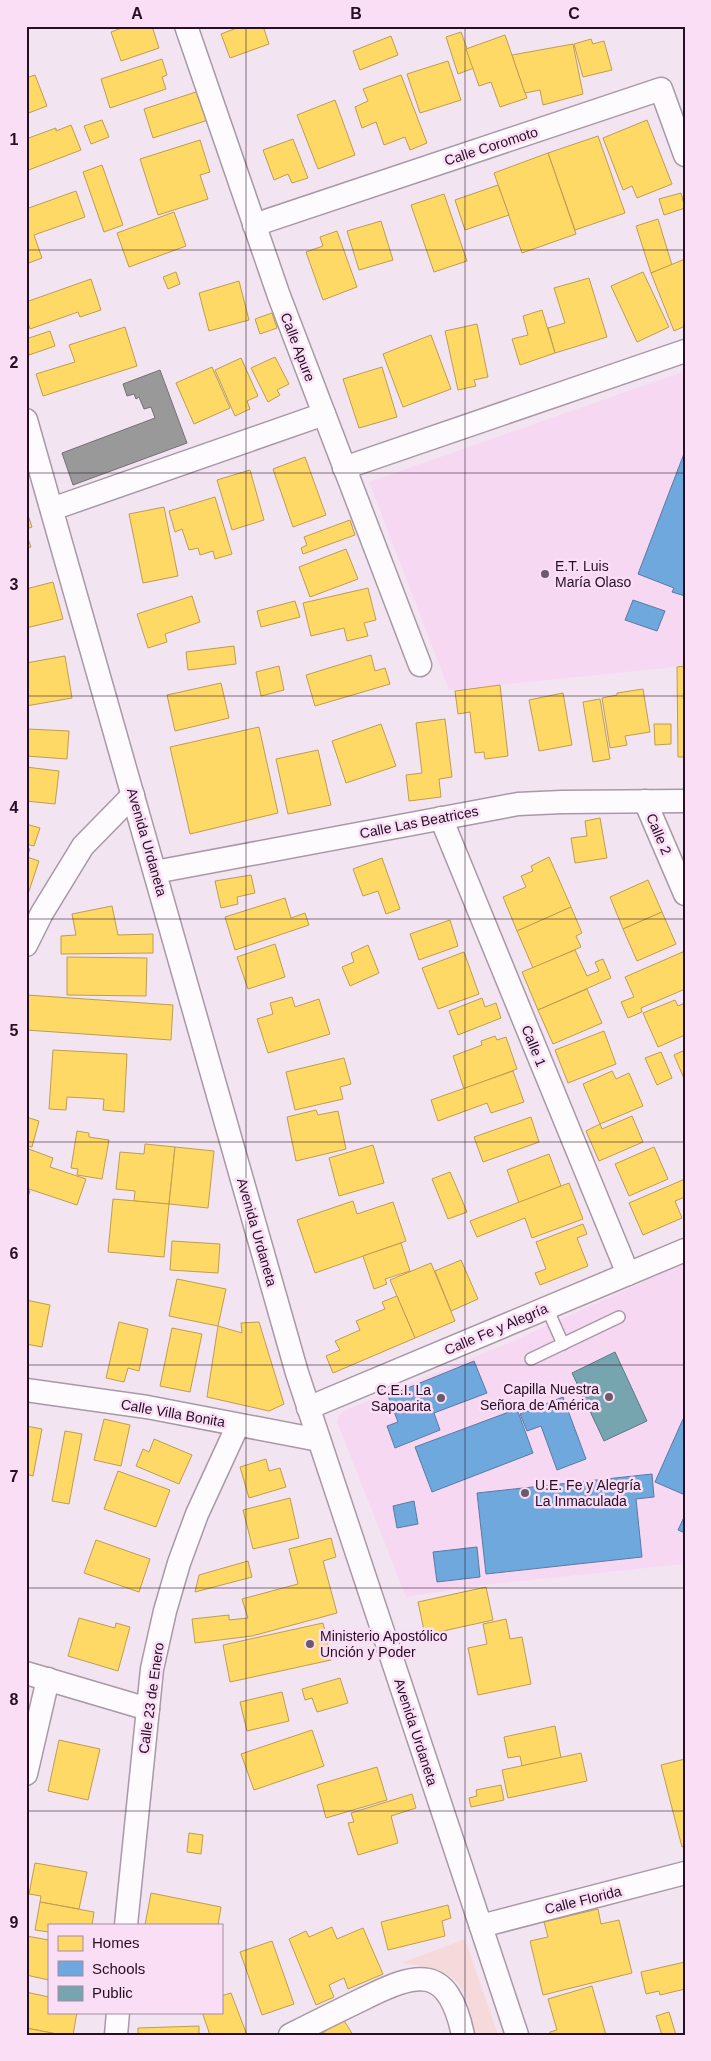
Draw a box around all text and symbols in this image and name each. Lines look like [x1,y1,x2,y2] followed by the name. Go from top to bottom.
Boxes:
[131,5,143,22] text: A
[350,5,362,22] text: B
[568,5,580,22] text: C
[442,123,540,169] street label: Calle Coromoto
[10,131,19,148] text: 1
[278,310,319,384] street label: Calle Apure
[10,354,19,371] text: 2
[555,558,631,590] place label: E.T. Luis María Olaso
[539,568,551,580] marker: E.T. Luis María Olaso
[10,576,19,593] text: 3
[124,786,170,898] street label: Avenida Urdaneta
[10,799,19,816] text: 4
[358,803,480,841] street label: Calle Las Beatrices
[643,811,675,857] street label: Calle 2
[10,1022,19,1039] text: 5
[518,1023,550,1069] street label: Calle 1
[234,1176,280,1288] street label: Avenida Urdaneta
[10,1245,19,1262] text: 6
[442,1300,550,1358] street label: Calle Fe y Alegría
[480,1381,599,1413] place label: Capilla Nuestra Señora de América
[371,1382,431,1414] place label: C.E.I. La Sapoarita
[603,1391,615,1403] marker: Capilla Nuestra Señora de América
[435,1392,447,1404] marker: C.E.I. La Sapoarita
[120,1396,227,1430] street label: Calle Villa Bonita
[10,1468,19,1485] text: 7
[535,1477,641,1509] place label: U.E. Fe y Alegría La Inmaculada
[519,1487,531,1499] marker: U.E. Fe y Alegría La Inmaculada
[320,1628,448,1660] place label: Ministerio Apostólico Unción y Poder
[304,1638,316,1650] marker: Ministerio Apostólico Unción y Poder
[135,1641,167,1755] street label: Calle 23 de Enero
[391,1676,441,1788] street label: Avenida Urdaneta
[10,1691,19,1708] text: 8
[543,1883,623,1917] street label: Calle Florida
[10,1914,19,1931] text: 9
[48,1924,222,2014] legend
[92,1934,140,1951] text: Homes
[92,1960,145,1977] text: Schools
[92,1984,133,2001] text: Public

